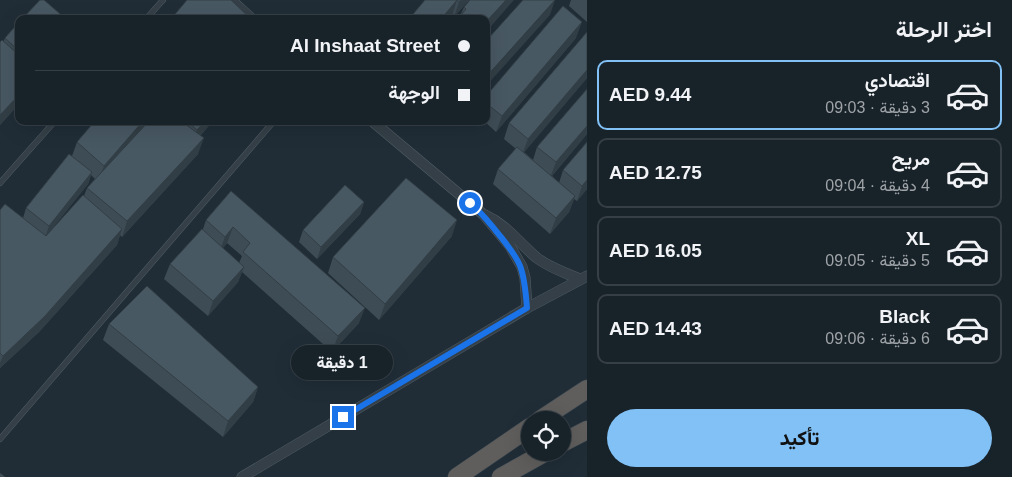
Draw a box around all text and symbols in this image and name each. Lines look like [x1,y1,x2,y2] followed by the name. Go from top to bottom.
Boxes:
[896,17,992,42] text: اختر الرحلة
[290,35,440,56] text: Al Inshaat Street
[865,70,930,91] text: اقتصادي
[945,73,990,118] icon: car
[388,82,440,103] text: الوجهة
[609,84,691,105] text: AED 9.44
[825,99,930,116] text: 3 دقيقة · 09:03
[892,148,930,169] text: مريح
[945,151,990,196] icon: car
[609,162,702,183] text: AED 12.75
[825,177,930,194] text: 4 دقيقة · 09:04
[459,192,481,214] route start
[906,228,930,249] text: XL
[945,229,990,274] icon: car
[609,240,702,261] text: AED 16.05
[825,252,930,269] text: 5 دقيقة · 09:05
[879,306,930,327] text: Black
[945,307,990,352] icon: car
[609,318,702,339] text: AED 14.43
[825,330,930,347] text: 6 دقيقة · 09:06
[292,344,394,380] callout: 1 دقيقة
[316,354,368,371] text: 1 دقيقة
[332,406,354,428] route end
[607,409,992,467] button: تأكيد
[521,411,571,461] map controls
[521,411,571,461] button: locate

